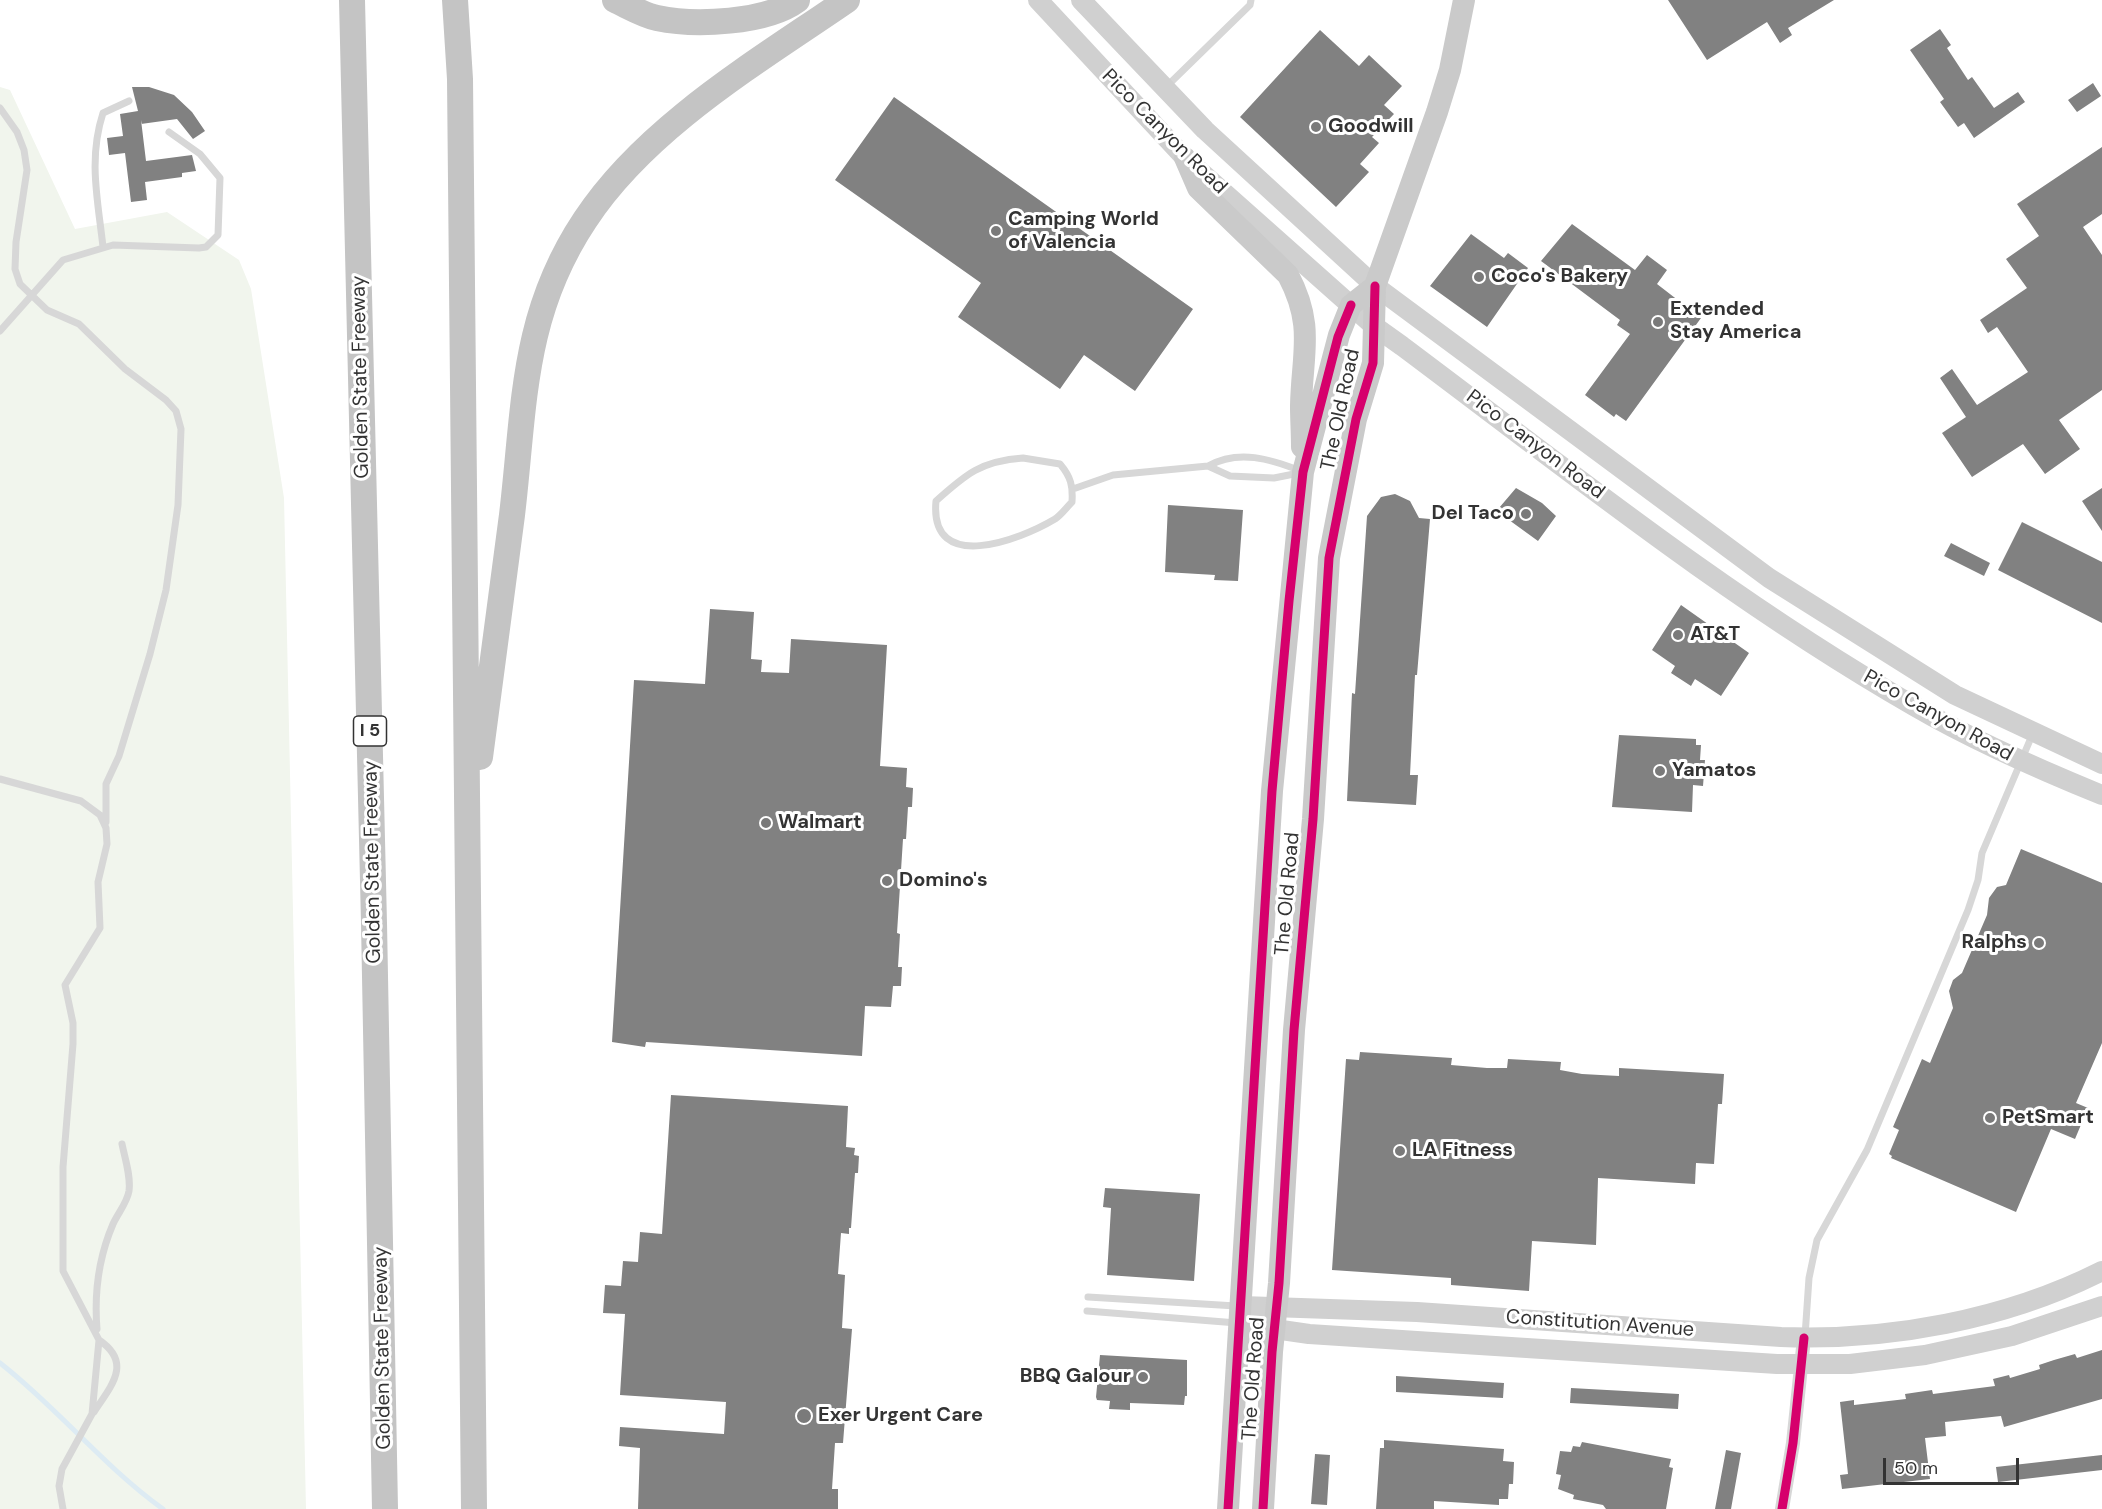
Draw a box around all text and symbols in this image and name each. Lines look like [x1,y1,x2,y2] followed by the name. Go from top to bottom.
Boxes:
[1097,65,1231,199] street label: Pico Canyon Road
[1328,115,1414,139] place label: Goodwill
[1309,120,1323,134] marker: Goodwill
[1008,208,1159,255] place label: Camping World of Valencia
[989,224,1003,238] marker: Camping World of Valencia
[1491,265,1628,289] place label: Coco's Bakery
[1472,270,1486,284] marker: Coco's Bakery
[347,275,375,479] street label: Golden State Freeway
[1670,298,1801,345] place label: Extended Stay America
[1651,315,1665,329] marker: Extended Stay America
[1316,347,1366,473] street label: The Old Road
[1461,385,1609,505] street label: Pico Canyon Road
[1432,502,1514,526] place label: Del Taco
[1519,507,1533,521] marker: Del Taco
[1690,623,1740,647] place label: AT&T
[1671,628,1685,642] marker: AT&T
[1859,665,2017,767] street label: Pico Canyon Road
[354,716,386,746] road number: I 5
[1672,759,1756,783] place label: Yamatos
[359,760,387,964] street label: Golden State Freeway
[1653,764,1667,778] marker: Yamatos
[778,811,862,835] place label: Walmart
[759,816,773,830] marker: Walmart
[1271,831,1305,957] street label: The Old Road
[899,869,988,893] place label: Domino's
[880,874,894,888] marker: Domino's
[1962,931,2027,955] place label: Ralphs
[2032,936,2046,950] marker: Ralphs
[2002,1106,2094,1130] place label: PetSmart
[1983,1111,1997,1125] marker: PetSmart
[1412,1139,1513,1163] place label: LA Fitness
[1393,1144,1407,1158] marker: LA Fitness
[369,1246,397,1450] street label: Golden State Freeway
[1505,1305,1695,1343] street label: Constitution Avenue
[1238,1316,1270,1442] street label: The Old Road
[1020,1365,1131,1389] place label: BBQ Galour
[1136,1370,1150,1384] marker: BBQ Galour
[818,1404,983,1428] place label: Exer Urgent Care
[795,1407,813,1425] marker: Exer Urgent Care
[1886,1446,2022,1484] scale bar
[1894,1456,1938,1480] text: 50 m

